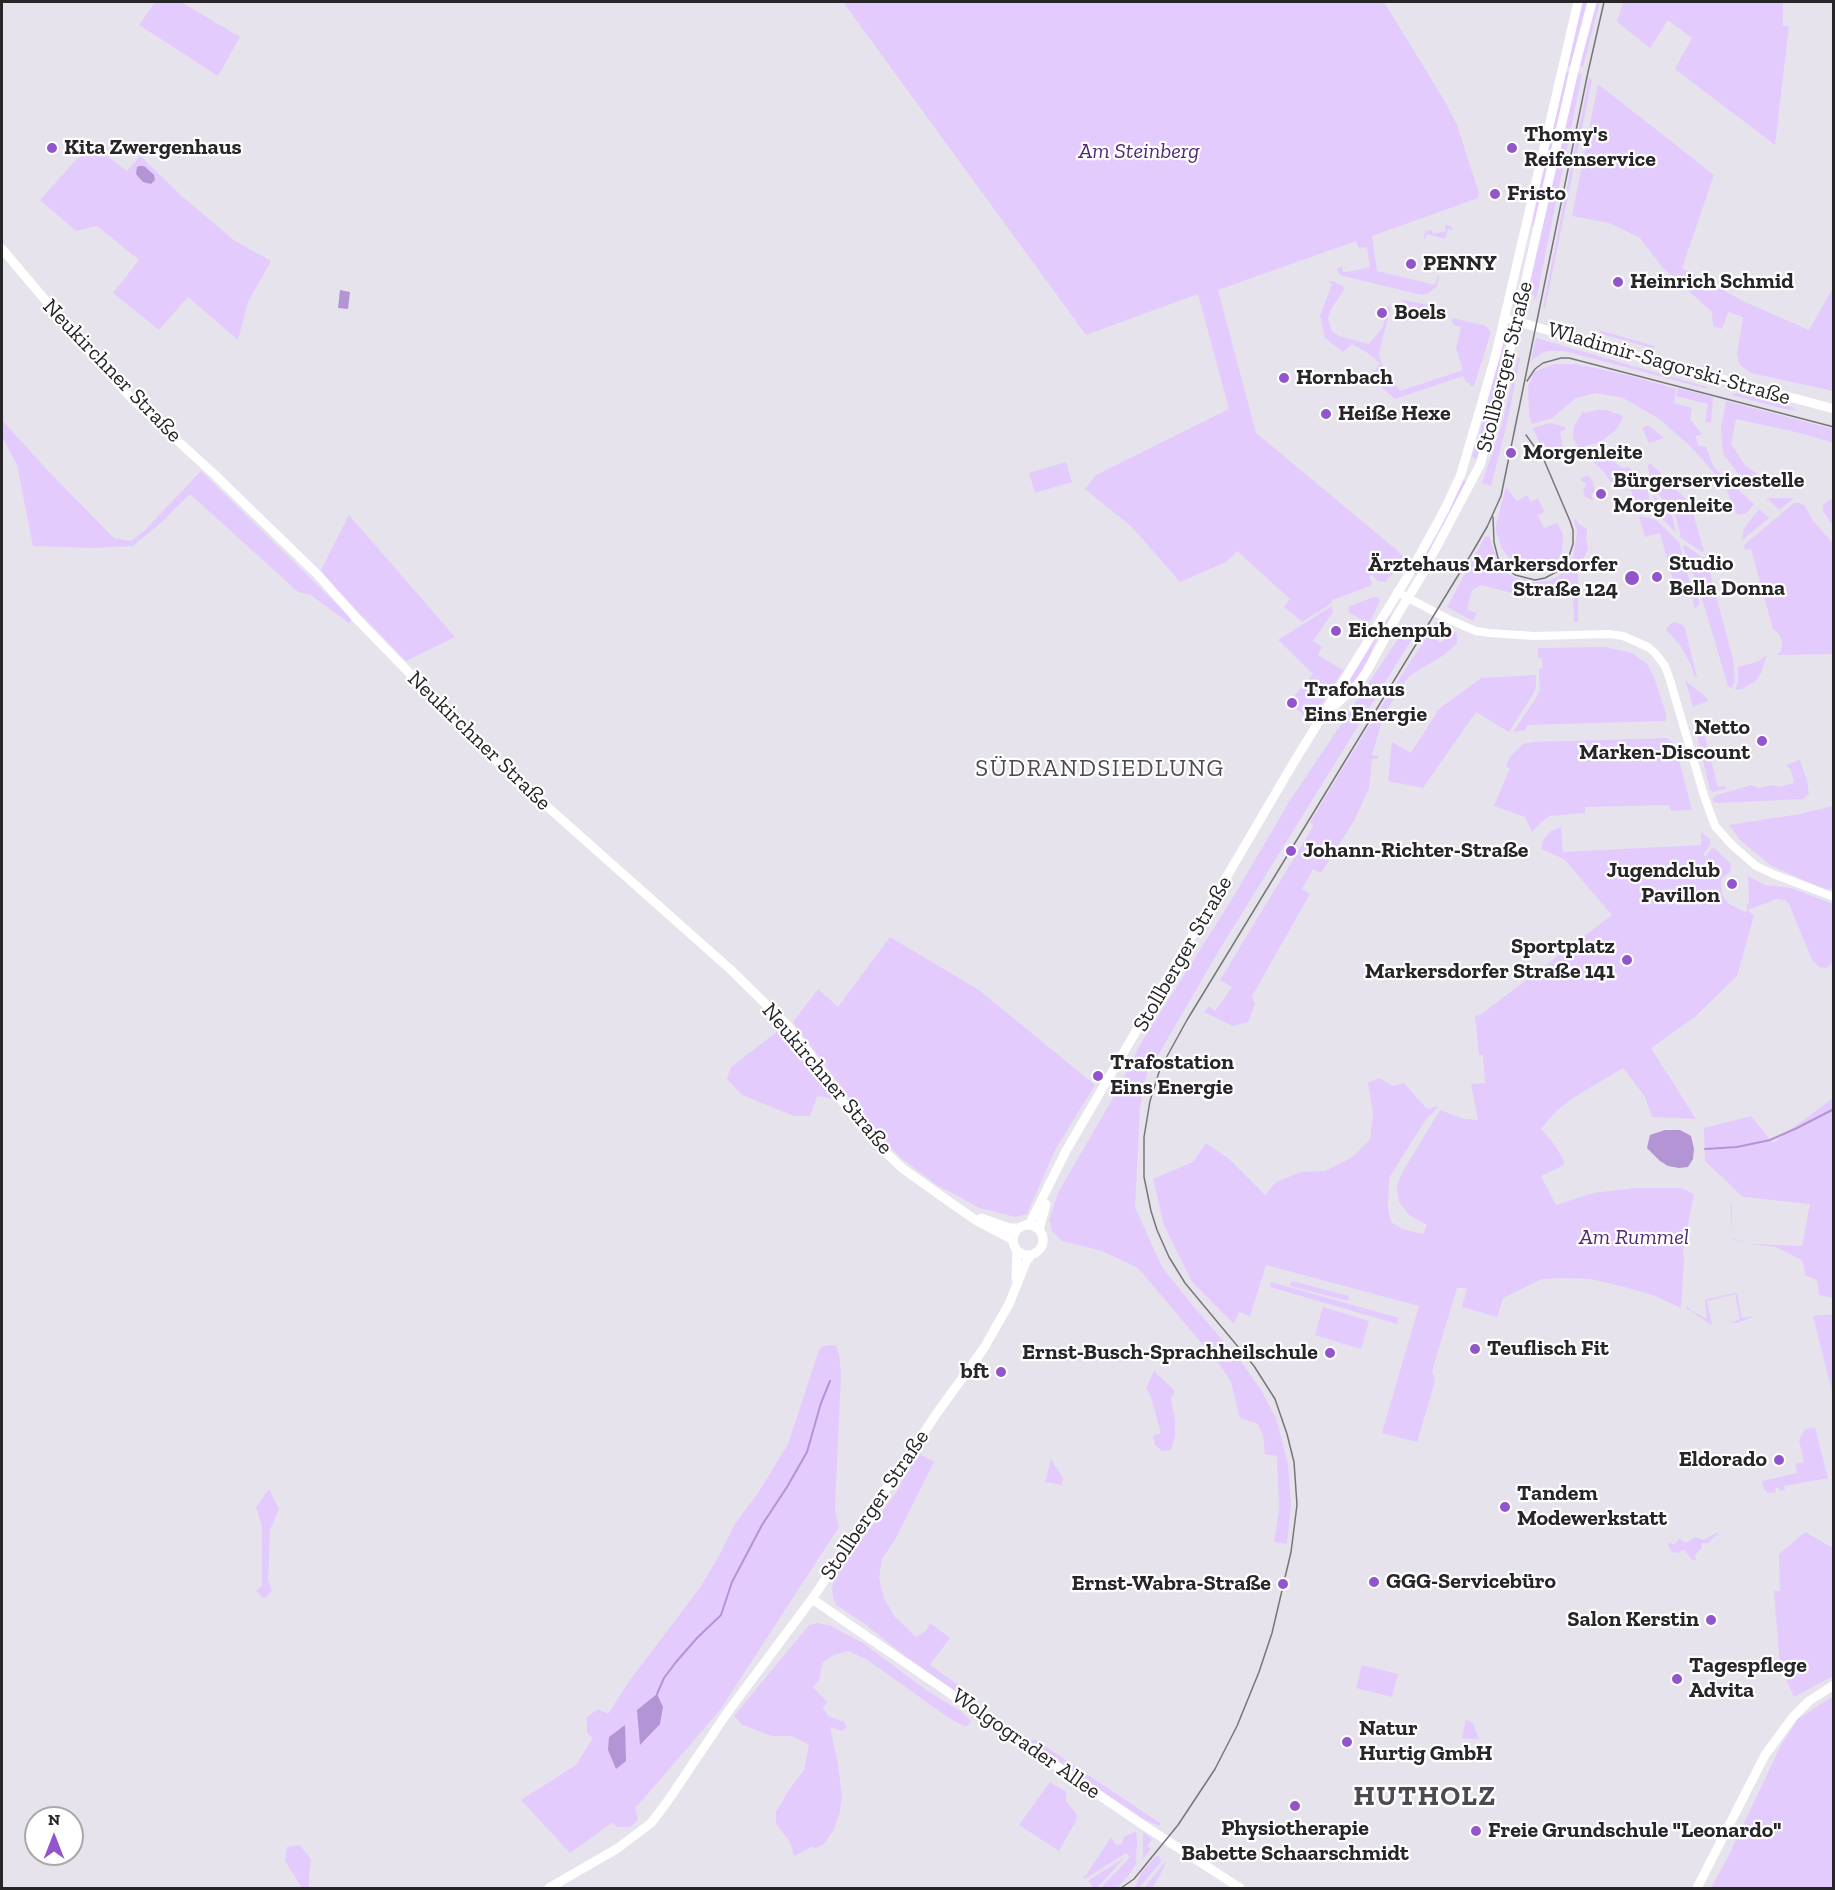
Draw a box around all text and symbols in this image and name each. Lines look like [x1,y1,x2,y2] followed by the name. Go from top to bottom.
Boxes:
[1524,122,1656,174] place label: Thomy's Reifenservice
[64,135,242,161] place label: Kita Zwergenhaus
[1078,139,1200,165] park label: Am Steinberg
[45,141,59,155] marker: Kita Zwergenhaus
[1505,141,1519,155] marker: Thomy's Reifenservice
[1507,181,1566,207] place label: Fristo
[1488,187,1502,201] marker: Fristo
[1423,251,1497,277] place label: PENNY
[1404,257,1418,271] marker: PENNY
[1630,269,1794,295] place label: Heinrich Schmid
[1611,275,1625,289] marker: Heinrich Schmid
[1471,279,1539,455] street label: Stollberger Straße
[37,294,187,448] street label: Neukirchner Straße
[1394,300,1446,326] place label: Boels
[1375,306,1389,320] marker: Boels
[1545,317,1793,411] street label: Wladimir-Sagorski-Straße
[1296,365,1393,391] place label: Hornbach
[1277,371,1291,385] marker: Hornbach
[1338,401,1451,427] place label: Heiße Hexe
[1319,407,1333,421] marker: Heiße Hexe
[1523,440,1643,466] place label: Morgenleite
[1504,446,1518,460] marker: Morgenleite
[1613,468,1804,520] place label: Bürgerservicestelle Morgenleite
[1594,487,1608,501] marker: Bürgerservicestelle Morgenleite
[1669,551,1785,602] place label: Studio Bella Donna
[1368,552,1618,604] place label: Ärztehaus Markersdorfer Straße 124
[1623,569,1641,587] marker: Ärztehaus Markersdorfer Straße 124
[1650,570,1664,584] marker: Studio Bella Donna
[1348,618,1452,644] place label: Eichenpub
[1329,624,1343,638] marker: Eichenpub
[402,666,556,816] street label: Neukirchner Straße
[1304,677,1427,728] place label: Trafohaus Eins Energie
[1285,696,1299,710] marker: Trafohaus Eins Energie
[1579,715,1750,766] place label: Netto Marken-Discount
[1755,734,1769,748] marker: Netto Marken-Discount
[975,755,1225,783] district label: SÜDRANDSIEDLUNG
[1303,838,1528,864] place label: Johann-Richter-Straße
[1284,844,1298,858] marker: Johann-Richter-Straße
[1607,858,1720,909] place label: Jugendclub Pavillon
[1128,872,1238,1036] street label: Stollberger Straße
[1725,877,1739,891] marker: Jugendclub Pavillon
[1365,934,1615,986] place label: Sportplatz Markersdorfer Straße 141
[1620,953,1634,967] marker: Sportplatz Markersdorfer Straße 141
[756,998,898,1160] street label: Neukirchner Straße
[1110,1050,1234,1102] place label: Trafostation Eins Energie
[1091,1069,1105,1083] marker: Trafostation Eins Energie
[1579,1225,1689,1251] park label: Am Rummel
[1487,1336,1609,1362] place label: Teuflisch Fit
[1022,1340,1318,1366] place label: Ernst-Busch-Sprachheilschule
[1468,1342,1482,1356] marker: Teuflisch Fit
[1323,1346,1337,1360] marker: Ernst-Busch-Sprachheilschule
[961,1359,989,1385] place label: bft
[994,1365,1008,1379] marker: bft
[815,1425,935,1585] street label: Stollberger Straße
[1679,1447,1767,1473] place label: Eldorado
[1772,1453,1786,1467] marker: Eldorado
[1517,1481,1667,1532] place label: Tandem Modewerkstatt
[1498,1500,1512,1514] marker: Tandem Modewerkstatt
[1386,1569,1556,1595] place label: GGG-Servicebüro
[1071,1571,1271,1597] place label: Ernst-Wabra-Straße
[1367,1575,1381,1589] marker: GGG-Servicebüro
[1276,1577,1290,1591] marker: Ernst-Wabra-Straße
[1567,1607,1699,1633] place label: Salon Kerstin
[1704,1613,1718,1627] marker: Salon Kerstin
[1689,1653,1807,1705] place label: Tagespflege Advita
[1670,1672,1684,1686] marker: Tagespflege Advita
[947,1683,1105,1805] street label: Wolgograder Allee
[1359,1716,1493,1768] place label: Natur Hurtig GmbH
[1340,1735,1354,1749] marker: Natur Hurtig GmbH
[1354,1780,1496,1814] district label: HUTHOLZ
[1288,1799,1302,1813] marker: Physiotherapie Babette Schaarschmidt
[24,1806,84,1866] north arrow
[48,1810,60,1829] text: N
[1181,1816,1409,1868] place label: Physiotherapie Babette Schaarschmidt
[1488,1818,1782,1844] place label: Freie Grundschule "Leonardo"
[1469,1824,1483,1838] marker: Freie Grundschule "Leonardo"

